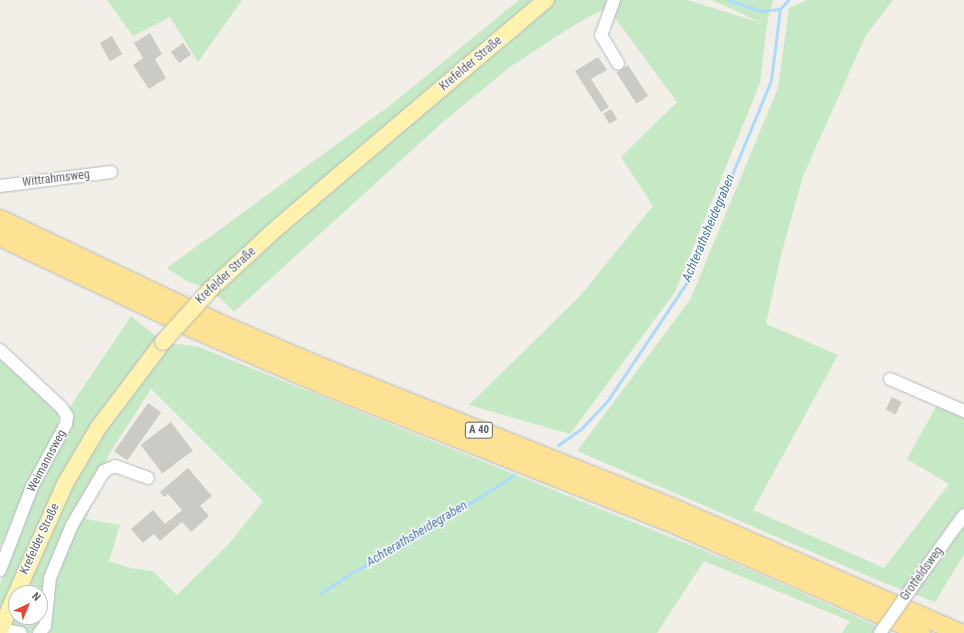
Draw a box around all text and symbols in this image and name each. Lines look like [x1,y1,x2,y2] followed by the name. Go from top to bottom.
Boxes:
[437,34,505,94] street label: Krefelder Straße
[21,168,91,190] street label: Wittrahmsweg
[679,172,739,284] water label: Achterathsheidegraben
[193,245,259,307] street label: Krefelder Straße
[464,421,494,439] road number: A 40
[25,427,69,495] street label: Weimannsweg
[364,498,470,570] water label: Achterathsheidegraben
[17,501,63,577] street label: Krefelder Straße
[898,544,946,604] street label: Grotfeldsweg
[8,585,48,625] north arrow
[29,590,43,604] text: N

